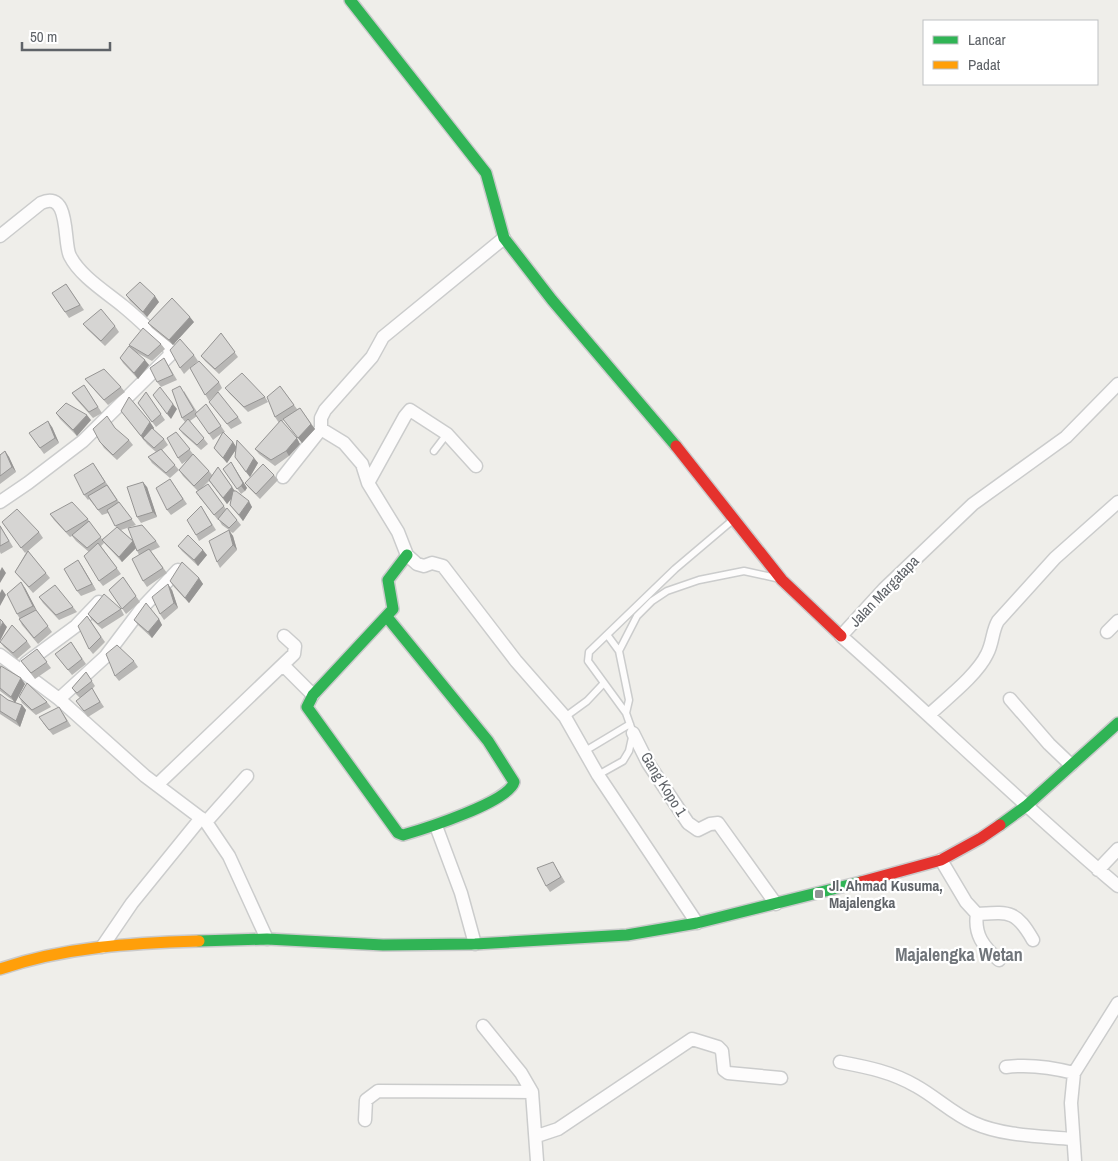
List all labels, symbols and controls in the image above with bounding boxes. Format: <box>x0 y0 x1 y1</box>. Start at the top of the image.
scale bar <box>22 20 110 52</box>
legend <box>923 20 1098 85</box>
text: 50 m <box>30 26 57 47</box>
text: Lancar <box>968 29 1006 50</box>
text: Padat <box>968 54 1001 75</box>
street label: Jalan Margatapa <box>845 551 923 631</box>
street label: Gang Kopo 1 <box>636 748 692 820</box>
place label: Jl. Ahmad Kusuma, Majalengka <box>829 875 943 913</box>
marker: Jl. Ahmad Kusuma, Majalengka <box>813 888 825 900</box>
district label: Majalengka Wetan <box>895 942 1023 967</box>

